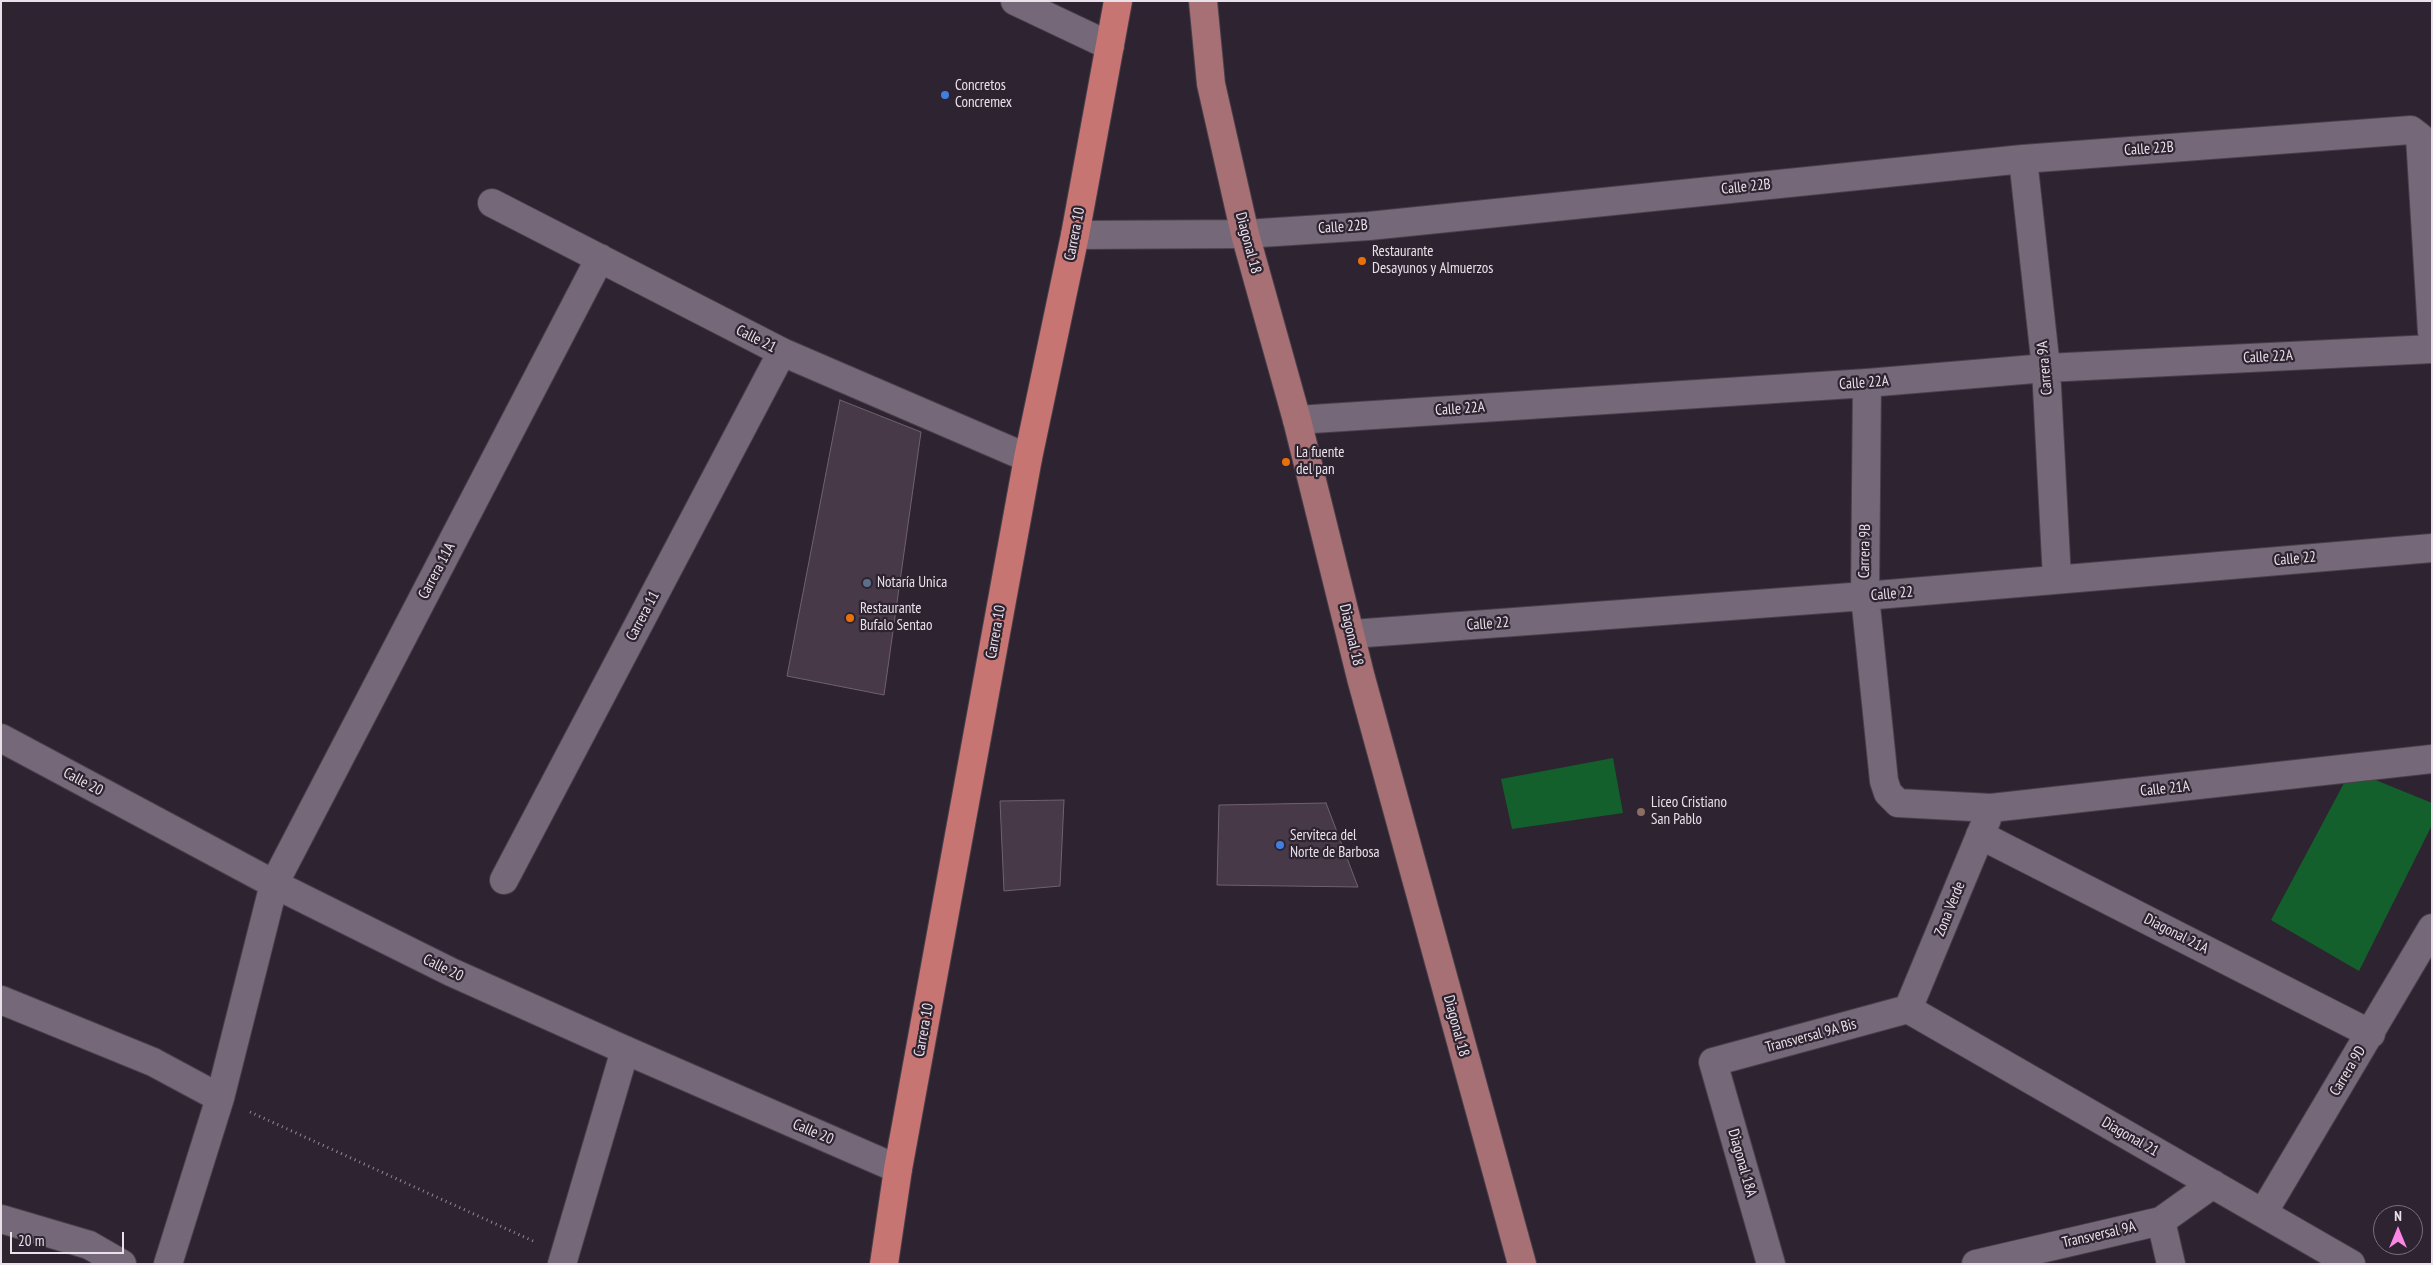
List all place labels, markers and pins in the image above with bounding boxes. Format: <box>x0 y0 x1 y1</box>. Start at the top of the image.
place label: Concretos Concremex <box>955 77 1012 112</box>
marker: Concretos Concremex <box>939 89 951 101</box>
place label: Restaurante Desayunos y Almuerzos <box>1372 243 1493 278</box>
marker: Restaurante Desayunos y Almuerzos <box>1356 255 1368 267</box>
place label: La fuente del pan <box>1296 444 1345 479</box>
marker: La fuente del pan <box>1280 456 1292 468</box>
place label: Notaría Unica <box>877 574 947 592</box>
marker: Notaría Unica <box>861 577 873 589</box>
place label: Restaurante Bufalo Sentao <box>860 600 932 635</box>
marker: Restaurante Bufalo Sentao <box>844 612 856 624</box>
place label: Liceo Cristiano San Pablo <box>1651 794 1727 829</box>
marker: Liceo Cristiano San Pablo <box>1635 806 1647 818</box>
place label: Serviteca del Norte de Barbosa <box>1290 827 1380 862</box>
marker: Serviteca del Norte de Barbosa <box>1274 839 1286 851</box>

